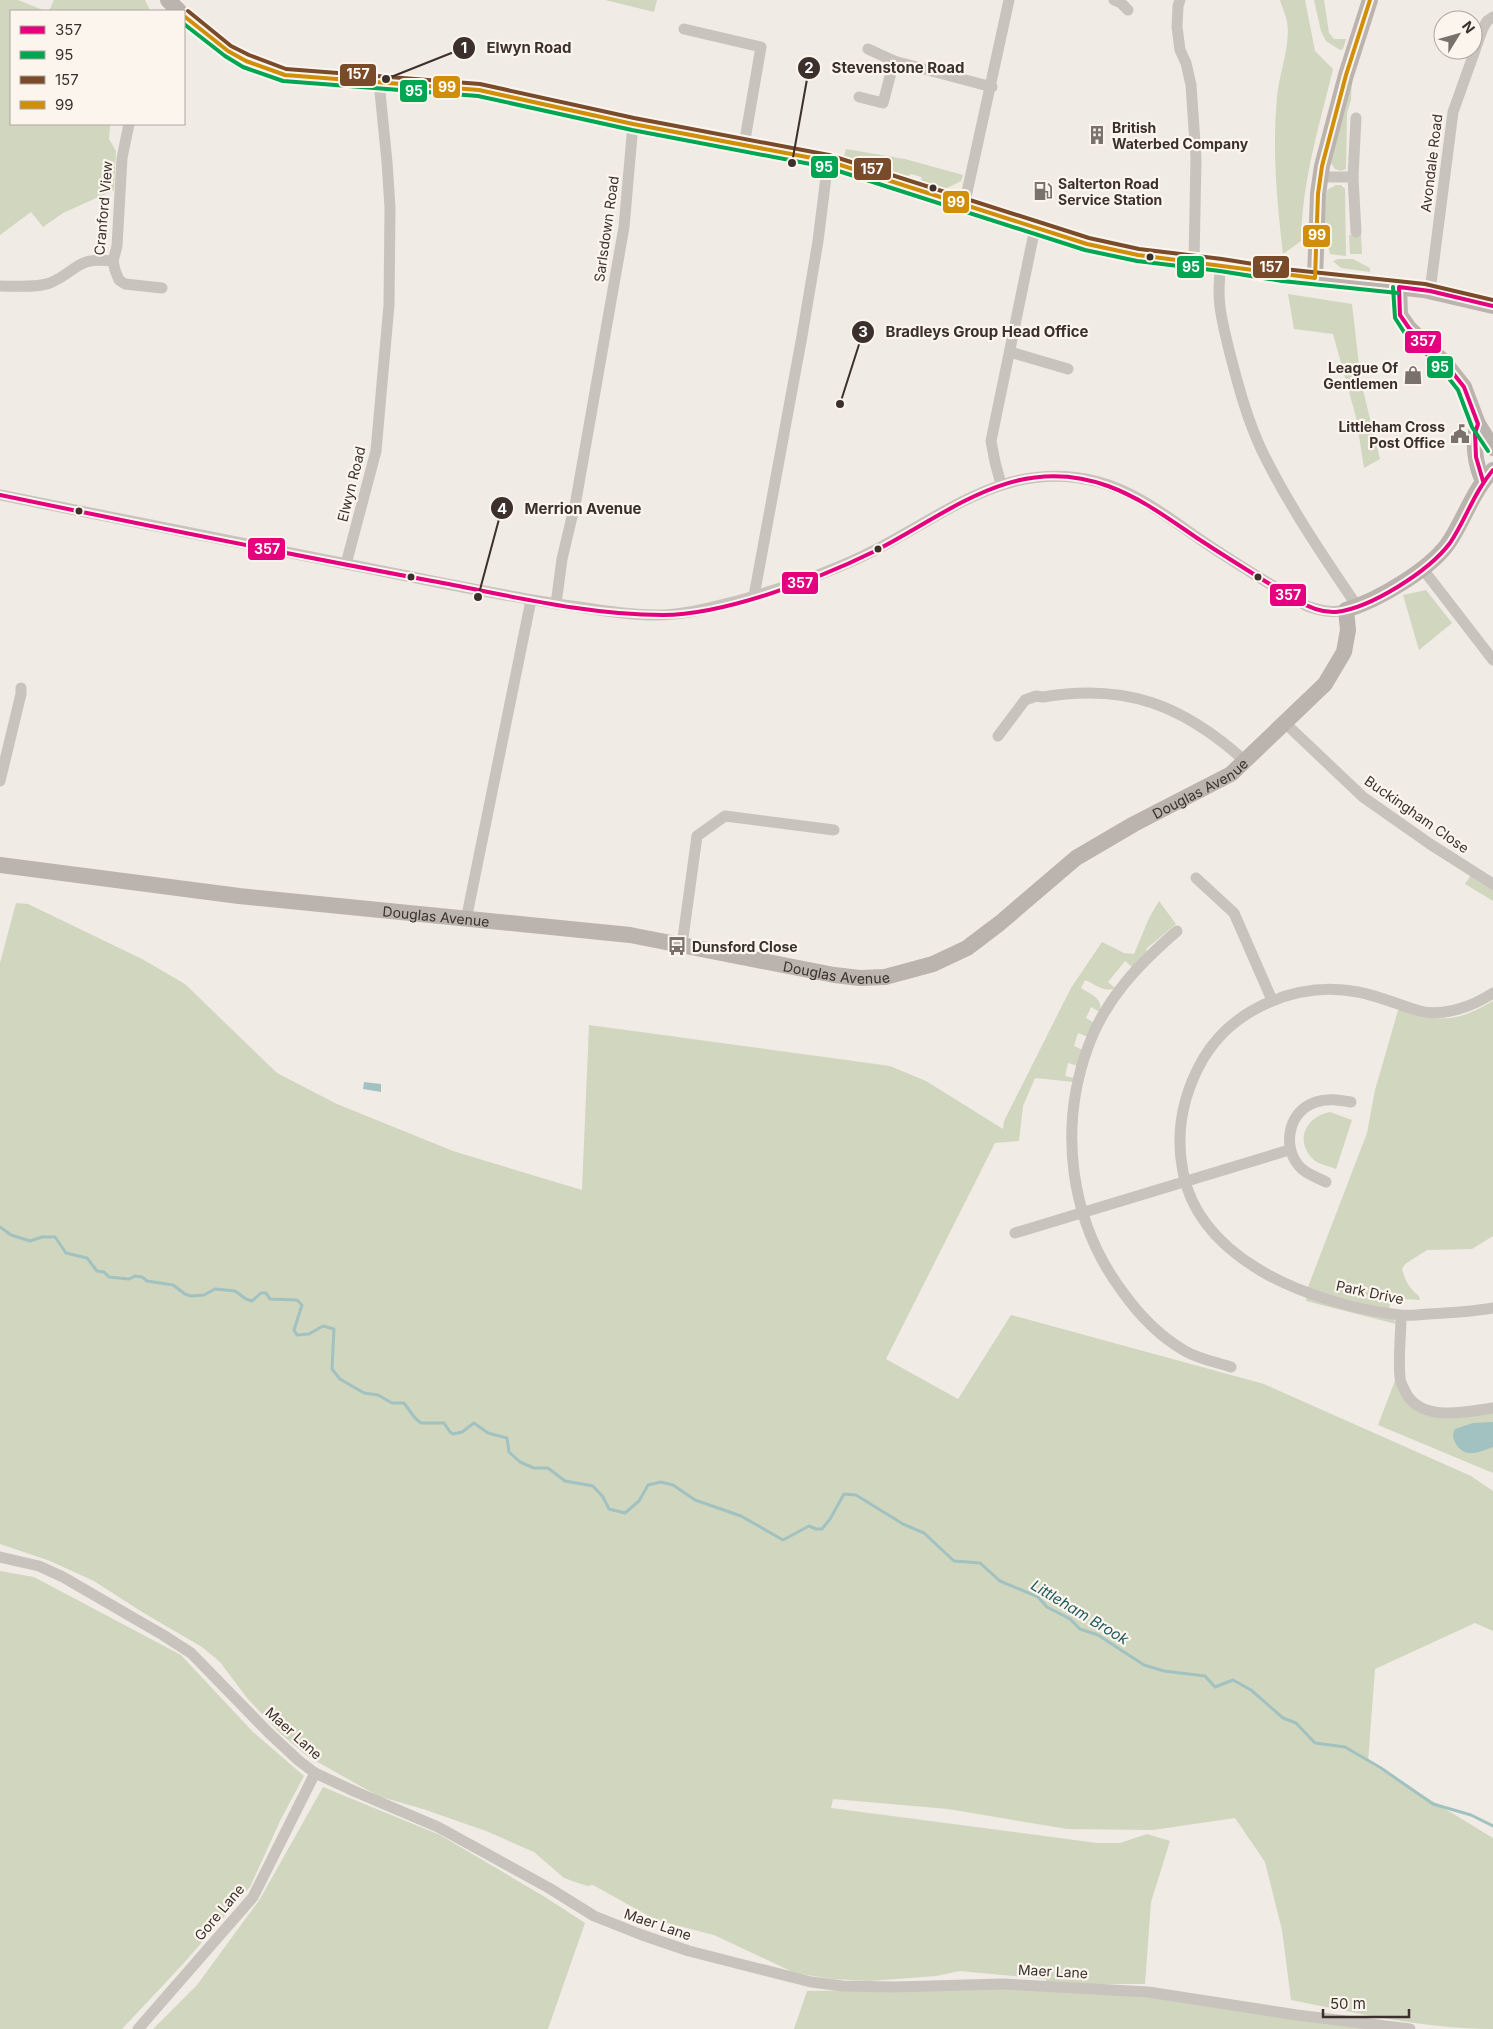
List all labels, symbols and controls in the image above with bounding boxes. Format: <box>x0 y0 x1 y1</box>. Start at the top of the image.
legend <box>10 10 185 125</box>
north arrow <box>1433 10 1483 60</box>
text: N <box>1459 17 1479 36</box>
text: 357 <box>55 20 82 39</box>
callout: Elwyn Road <box>452 33 582 63</box>
text: 1 <box>461 38 467 57</box>
text: Elwyn Road <box>486 38 572 57</box>
text: 95 <box>55 45 73 64</box>
callout: Stevenstone Road <box>797 53 974 83</box>
text: 2 <box>804 58 814 77</box>
text: Stevenstone Road <box>832 58 964 77</box>
line badge: 157 <box>339 63 377 87</box>
text: 157 <box>346 65 370 82</box>
text: 157 <box>55 70 79 89</box>
line badge: 99 <box>432 75 461 99</box>
text: 99 <box>438 78 456 95</box>
line badge: 95 <box>399 79 428 103</box>
text: 95 <box>405 82 423 99</box>
text: 99 <box>55 95 74 114</box>
street label: Avondale Road <box>1417 113 1445 213</box>
place label: British Waterbed Company <box>1112 119 1249 152</box>
building icon: British Waterbed Company <box>1086 124 1108 146</box>
line badge: 95 <box>810 155 839 179</box>
line badge: 157 <box>853 157 892 181</box>
text: 95 <box>815 158 833 175</box>
street label: Cranford View <box>90 160 116 256</box>
text: 157 <box>860 160 884 177</box>
street label: Sarlsdown Road <box>590 175 622 283</box>
place label: Salterton Road Service Station <box>1058 175 1162 208</box>
fuel station icon: Salterton Road Service Station <box>1032 180 1054 202</box>
unlabelled marker <box>928 183 938 193</box>
line badge: 99 <box>942 190 970 214</box>
text: 99 <box>947 193 965 210</box>
line badge: 99 <box>1302 224 1331 248</box>
text: 99 <box>1308 226 1326 243</box>
unlabelled marker <box>1145 252 1155 262</box>
line badge: 95 <box>1176 255 1205 279</box>
line badge: 157 <box>1252 255 1290 279</box>
text: 95 <box>1182 258 1200 275</box>
text: 157 <box>1259 258 1283 275</box>
callout: Bradleys Group Head Office <box>851 317 1099 347</box>
text: 3 <box>858 322 868 341</box>
text: Bradleys Group Head Office <box>885 322 1089 341</box>
line badge: 357 <box>1404 330 1442 354</box>
text: 357 <box>1410 332 1436 349</box>
line badge: 95 <box>1426 355 1454 379</box>
text: 95 <box>1431 358 1449 375</box>
place label: League Of Gentlemen <box>1323 359 1398 392</box>
shop icon: League Of Gentlemen <box>1402 364 1424 386</box>
place label: Littleham Cross Post Office <box>1338 418 1445 451</box>
public building icon: Littleham Cross Post Office <box>1449 423 1471 445</box>
street label: Elwyn Road <box>333 445 369 523</box>
callout: Merrion Avenue <box>489 493 651 523</box>
text: 4 <box>497 499 507 518</box>
text: Merrion Avenue <box>525 499 642 518</box>
unlabelled marker <box>74 506 84 516</box>
line badge: 357 <box>247 537 286 561</box>
text: 357 <box>254 540 280 557</box>
unlabelled marker <box>873 544 883 554</box>
line badge: 357 <box>781 571 819 595</box>
unlabelled marker <box>406 572 416 582</box>
unlabelled marker <box>1253 572 1263 582</box>
text: 357 <box>787 574 813 591</box>
line badge: 357 <box>1269 583 1307 607</box>
text: 357 <box>1275 586 1301 603</box>
street label: Douglas Avenue <box>1149 754 1251 822</box>
street label: Buckingham Close <box>1362 772 1472 856</box>
street label: Douglas Avenue <box>382 902 490 929</box>
bus stop icon: Dunsford Close <box>666 935 688 957</box>
place label: Dunsford Close <box>692 938 798 955</box>
street label: Douglas Avenue <box>782 957 892 987</box>
street label: Park Drive <box>1335 1277 1405 1307</box>
water label: Littleham Brook <box>1028 1575 1133 1649</box>
street label: Maer Lane <box>262 1703 326 1763</box>
street label: Gore Lane <box>191 1880 247 1944</box>
street label: Maer Lane <box>622 1905 694 1943</box>
street label: Maer Lane <box>1018 1961 1088 1981</box>
scale bar <box>1323 1986 1409 2018</box>
text: 50 m <box>1330 1994 1366 2013</box>

